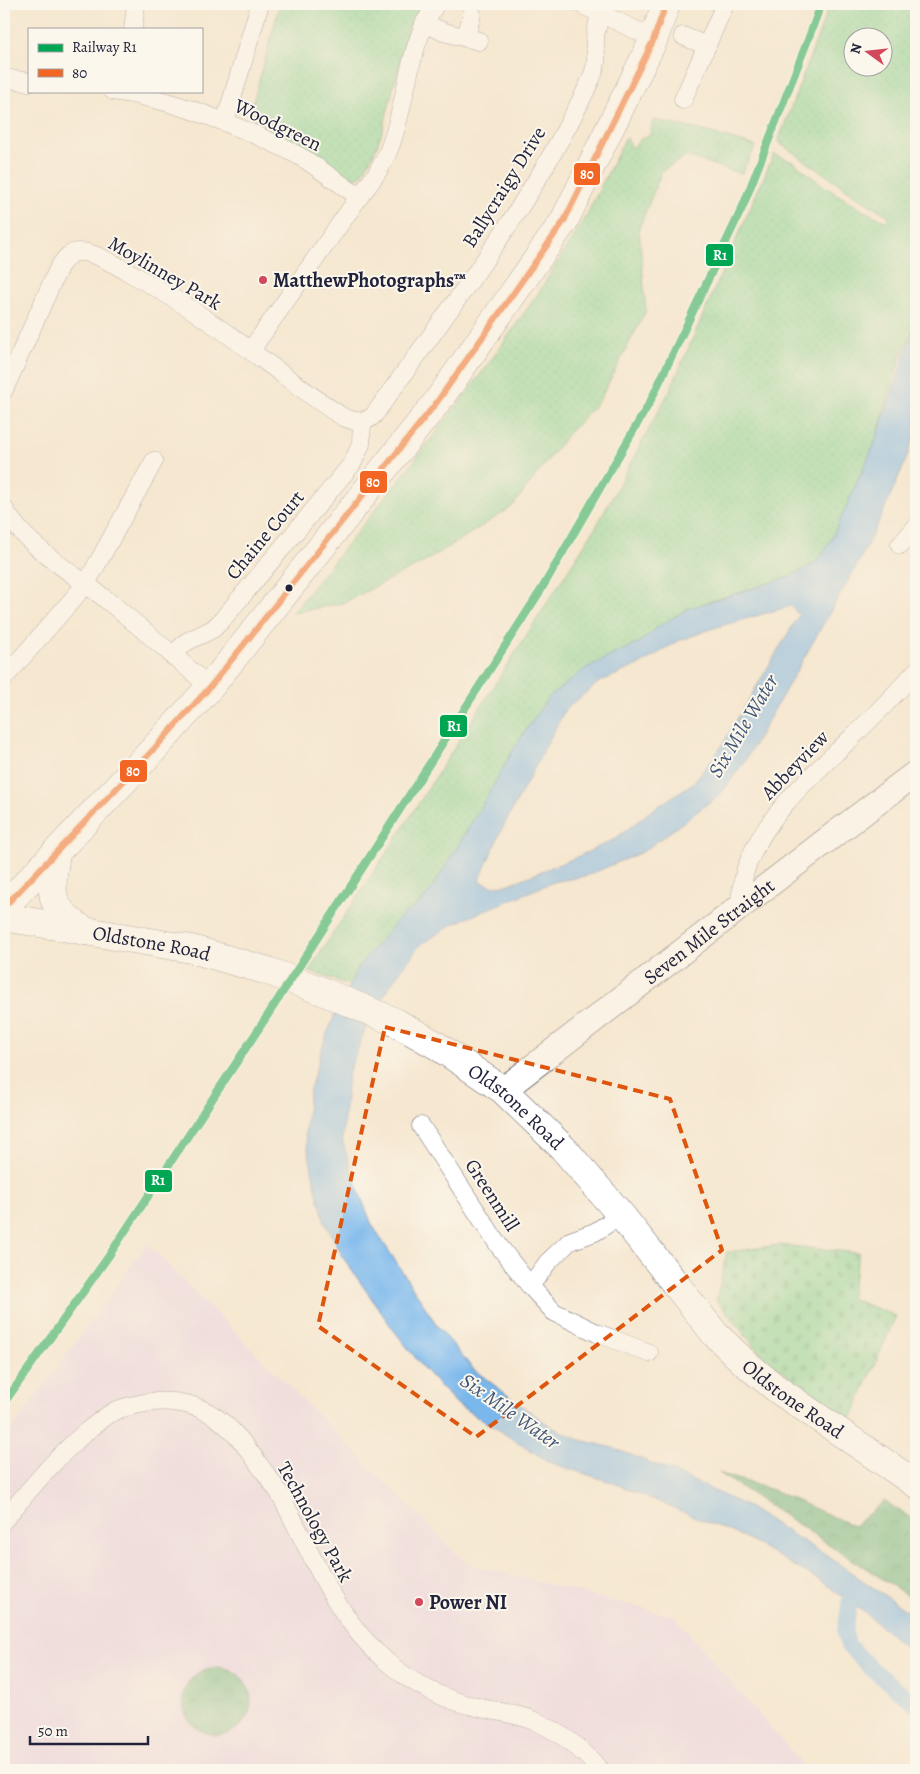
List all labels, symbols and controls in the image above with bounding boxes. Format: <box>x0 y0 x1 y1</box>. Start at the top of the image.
legend <box>28 28 202 92</box>
north arrow <box>842 28 892 78</box>
text: Railway R1 <box>72 37 137 57</box>
text: N <box>845 41 866 56</box>
text: 80 <box>72 63 87 83</box>
street label: Woodgreen <box>229 92 326 158</box>
street label: Ballycraigy Drive <box>456 121 552 253</box>
line badge: 80 <box>573 162 601 186</box>
text: 80 <box>580 165 594 184</box>
street label: Moylinney Park <box>103 230 227 316</box>
line badge: R1 <box>705 243 734 267</box>
text: R1 <box>713 246 727 265</box>
place label: MatthewPhotographs™ <box>273 267 466 294</box>
marker: MatthewPhotographs™ <box>257 274 269 286</box>
line badge: 80 <box>359 470 388 494</box>
text: 80 <box>366 473 380 492</box>
street label: Chaine Court <box>220 484 311 586</box>
unlabelled marker <box>284 583 294 593</box>
water label: Six Mile Water <box>701 669 785 783</box>
line badge: R1 <box>439 714 468 738</box>
text: R1 <box>447 717 461 736</box>
street label: Abbeyview <box>754 724 836 806</box>
line badge: 80 <box>119 759 148 783</box>
text: 80 <box>126 762 140 781</box>
street label: Seven Mile Straight <box>638 872 780 990</box>
street label: Oldstone Road <box>91 919 214 968</box>
street label: Oldstone Road <box>463 1057 570 1156</box>
street label: Greenmill <box>459 1154 526 1237</box>
line badge: R1 <box>144 1169 173 1193</box>
text: R1 <box>151 1171 165 1190</box>
street label: Oldstone Road <box>737 1353 850 1445</box>
water label: Six Mile Water <box>455 1366 566 1456</box>
street label: Technology Park <box>271 1457 359 1587</box>
place label: Power NI <box>429 1589 507 1616</box>
marker: Power NI <box>413 1596 425 1608</box>
scale bar <box>30 1714 148 1746</box>
text: 50 m <box>38 1721 68 1741</box>

